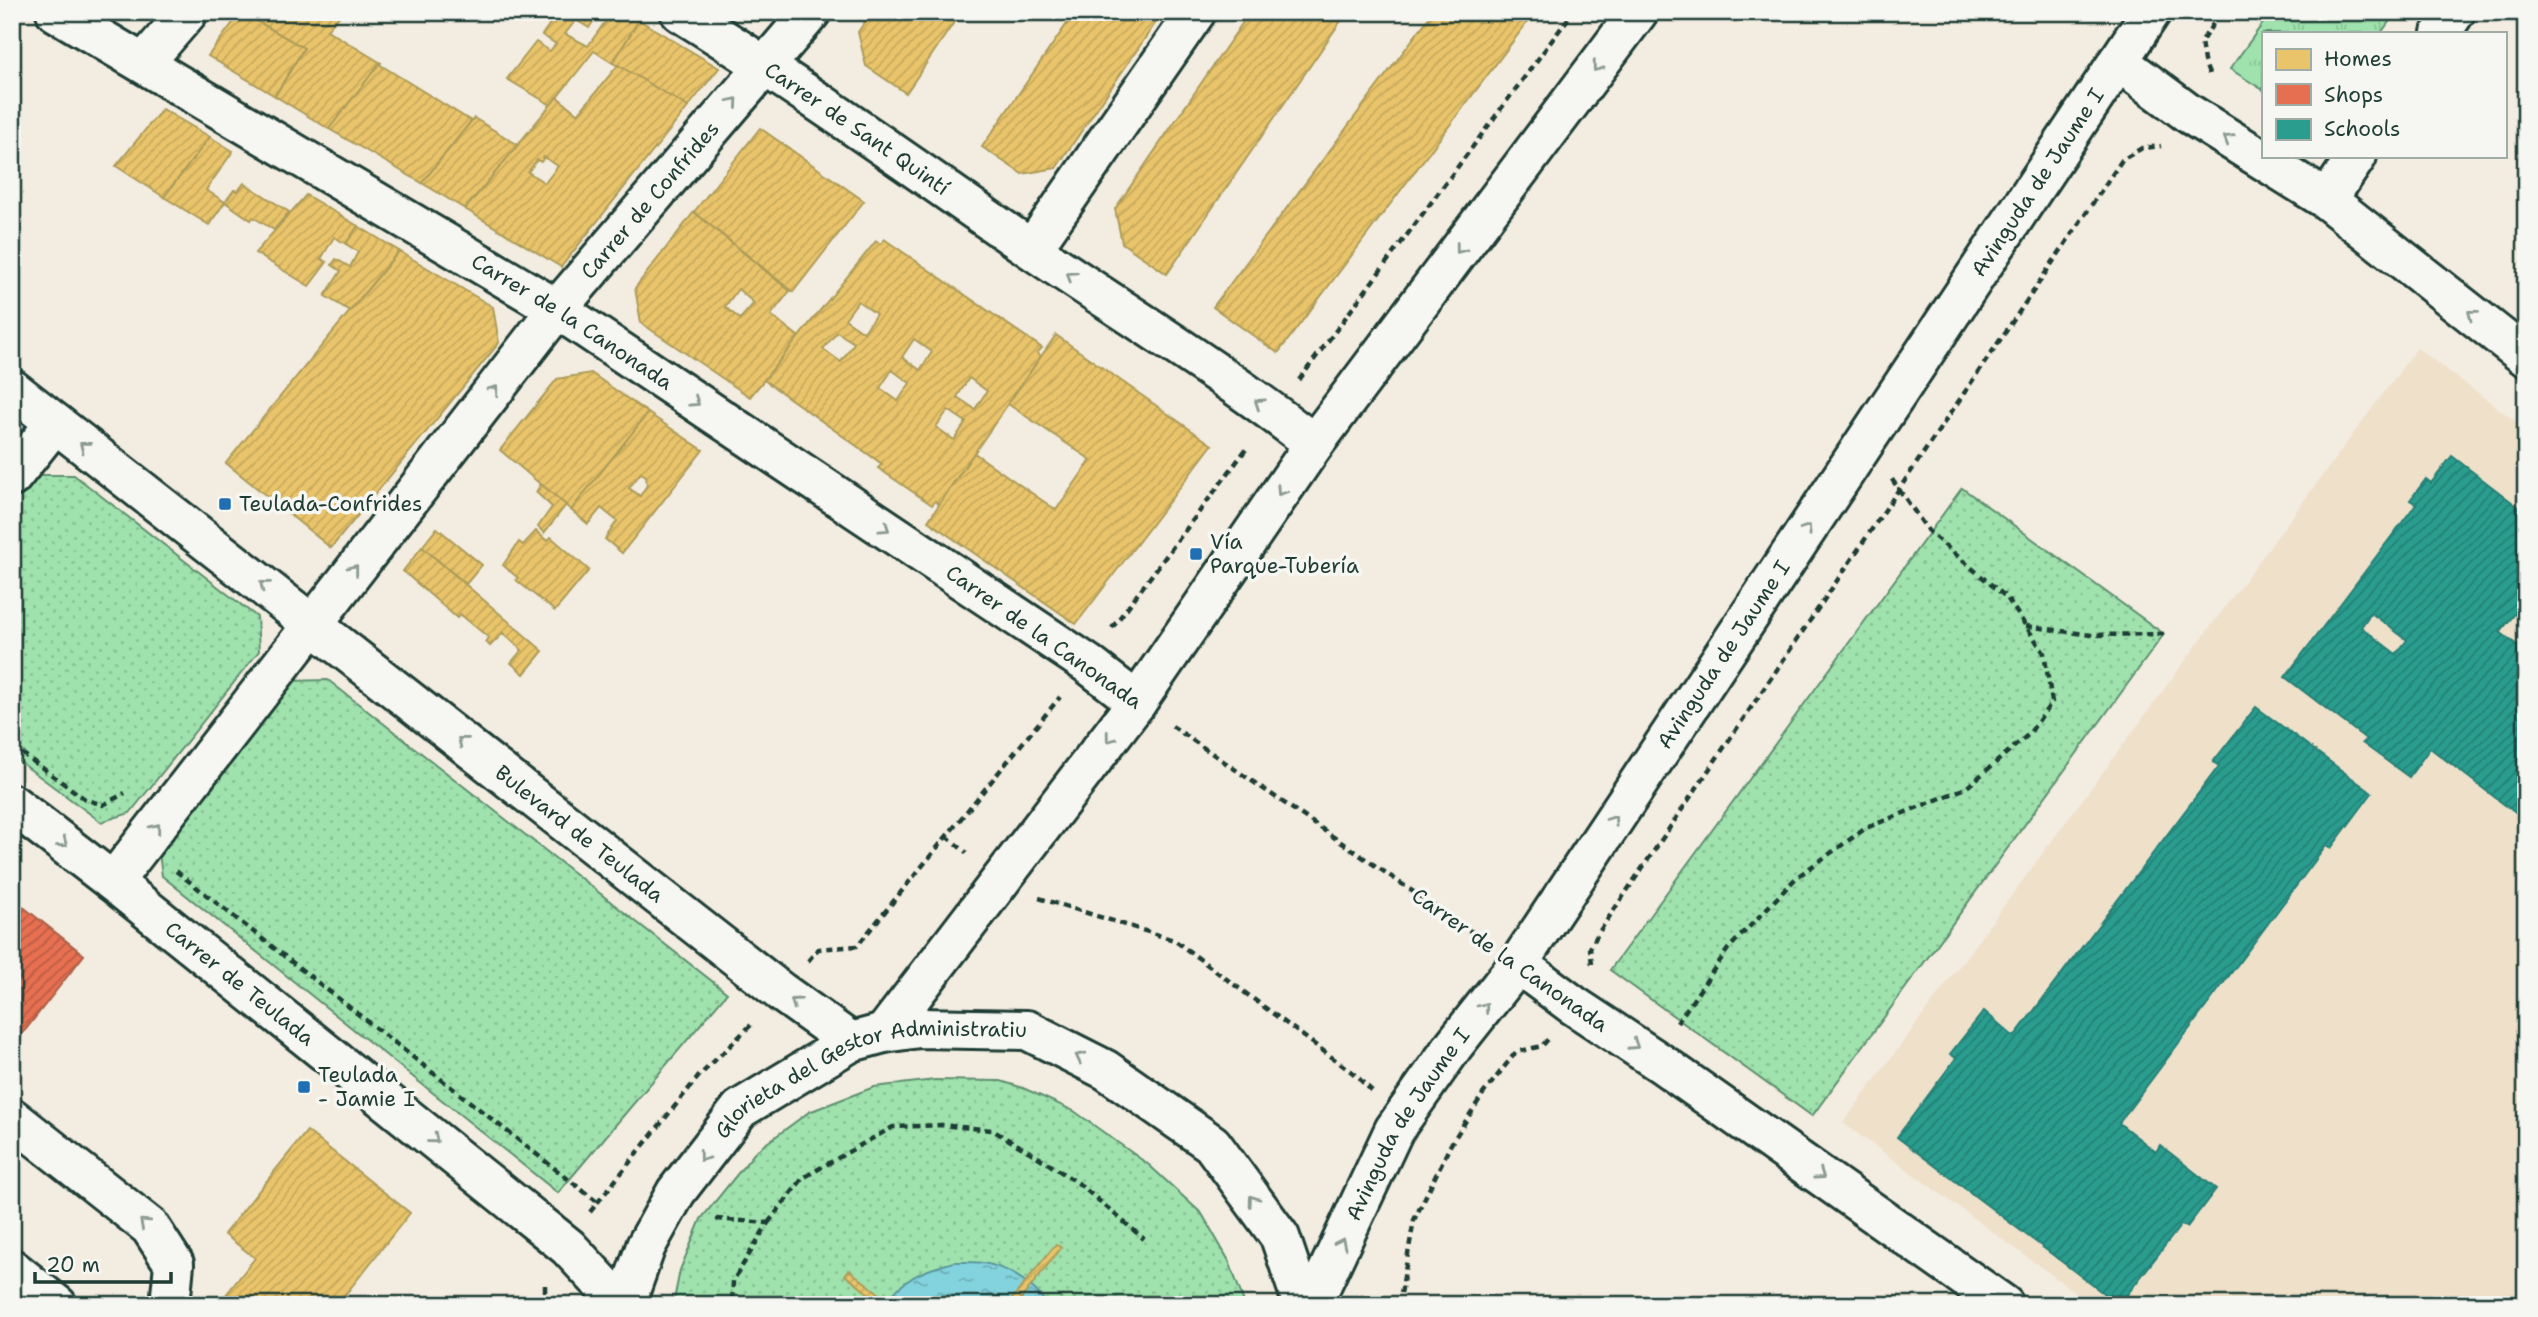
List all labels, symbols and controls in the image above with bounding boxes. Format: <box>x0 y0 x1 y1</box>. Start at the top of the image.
legend <box>2262 32 2506 158</box>
text: Homes <box>2324 45 2392 73</box>
street label: Carrer de Sant Quintí <box>759 56 955 202</box>
one-way arrow <box>1592 59 1605 72</box>
text: Shops <box>2324 81 2383 109</box>
street label: Avinguda de Jaume I <box>1965 83 2110 282</box>
one-way arrow <box>726 97 738 110</box>
street label: Carrer de Confrides <box>575 115 725 285</box>
text: Schools <box>2324 115 2400 143</box>
one-way arrow <box>2223 134 2236 147</box>
one-way arrow <box>1456 241 1469 254</box>
street label: Carrer de la Canonada <box>466 247 678 397</box>
one-way arrow <box>1065 271 1078 284</box>
one-way arrow <box>2468 310 2480 323</box>
one-way arrow <box>486 385 499 398</box>
one-way arrow <box>688 394 701 407</box>
one-way arrow <box>1254 399 1267 411</box>
one-way arrow <box>80 441 92 454</box>
one-way arrow <box>1277 483 1290 496</box>
place label: Teulada-Confrides <box>239 490 422 518</box>
marker: Teulada-Confrides <box>217 496 233 512</box>
one-way arrow <box>877 520 890 533</box>
one-way arrow <box>1799 524 1811 537</box>
place label: Vía Parque-Tubería <box>1210 528 1359 580</box>
marker: Vía Parque-Tubería <box>1188 546 1204 562</box>
street label: Avinguda de Jaume I <box>1651 555 1796 754</box>
street label: Carrer de la Canonada <box>940 558 1148 716</box>
one-way arrow <box>346 564 359 577</box>
one-way arrow <box>259 581 272 594</box>
one-way arrow <box>1105 730 1118 743</box>
one-way arrow <box>458 737 471 749</box>
street label: Bulevard de Teulada <box>489 759 670 909</box>
one-way arrow <box>1605 815 1618 828</box>
one-way arrow <box>147 823 160 836</box>
one-way arrow <box>55 835 68 847</box>
street label: Carrer de la Canonada <box>1406 881 1614 1039</box>
street label: Carrer de Teulada <box>159 915 320 1052</box>
one-way arrow <box>790 998 803 1010</box>
one-way arrow <box>1475 1003 1488 1015</box>
street label: Glorieta del Gestor Administratiu <box>708 1014 1027 1144</box>
street label: Avinguda de Jaume I <box>1339 1022 1476 1225</box>
one-way arrow <box>1626 1037 1639 1050</box>
one-way arrow <box>1075 1052 1087 1065</box>
place label: Teulada - Jamie I <box>318 1061 415 1113</box>
marker: Teulada - Jamie I <box>296 1079 312 1095</box>
one-way arrow <box>427 1131 439 1144</box>
one-way arrow <box>698 1149 711 1162</box>
one-way arrow <box>1812 1167 1825 1179</box>
one-way arrow <box>1249 1195 1261 1208</box>
one-way arrow <box>139 1219 152 1231</box>
one-way arrow <box>1333 1238 1347 1250</box>
scale bar <box>35 1240 172 1284</box>
text: 20 m <box>46 1251 100 1279</box>

